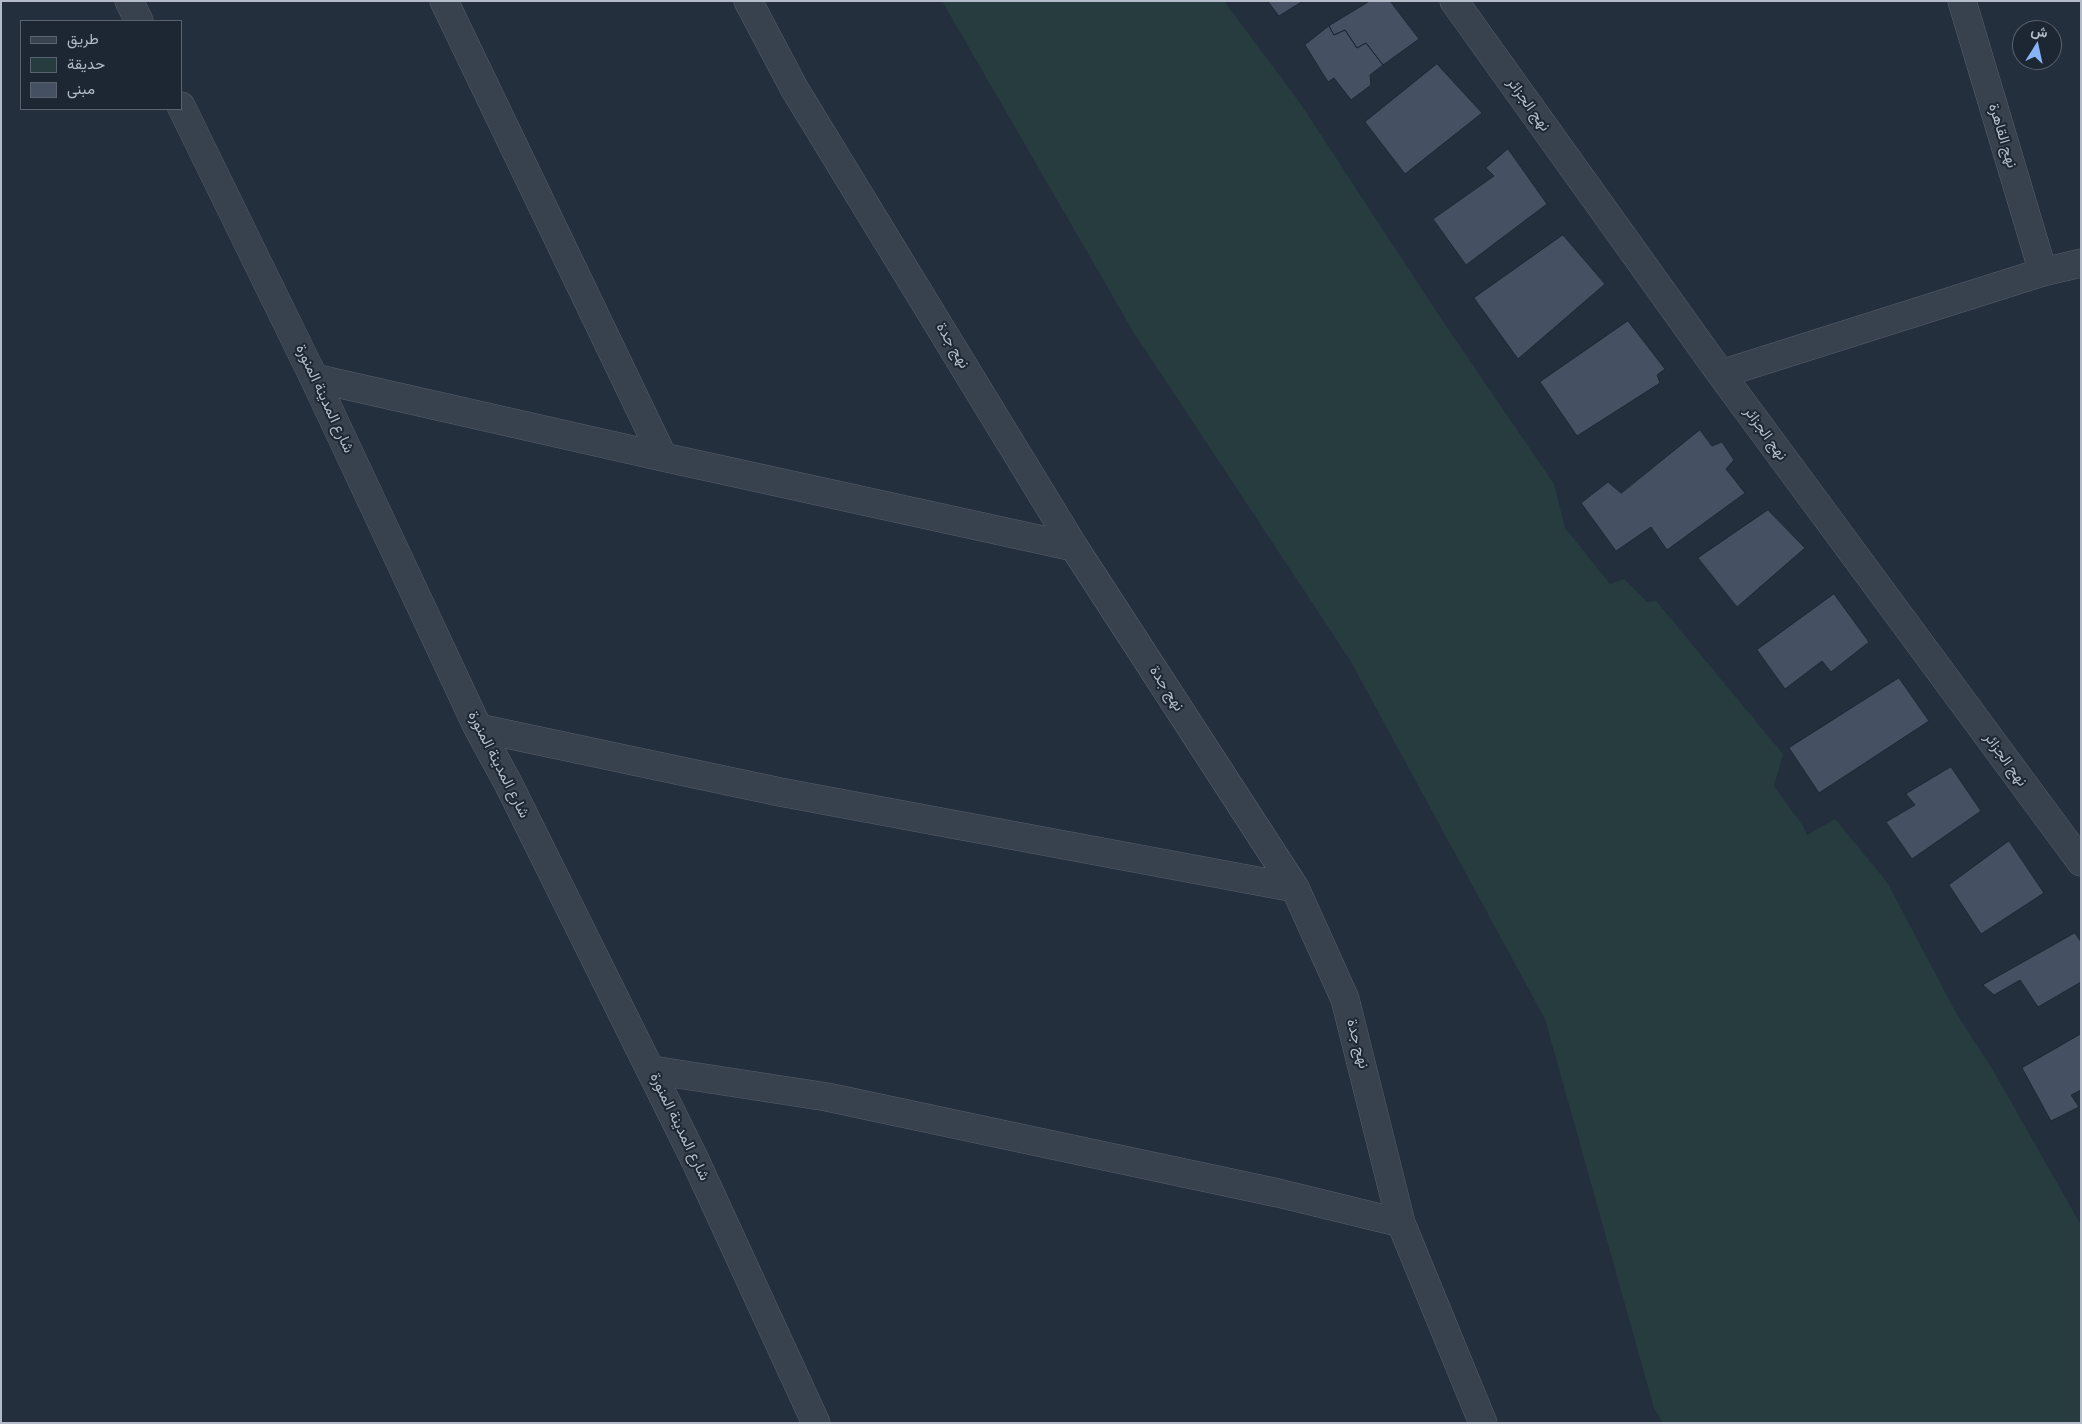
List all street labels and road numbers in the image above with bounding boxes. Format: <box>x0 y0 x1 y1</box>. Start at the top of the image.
street label: نهج الجزائر <box>1502 75 1554 135</box>
street label: نهج القاهرة <box>1984 102 2020 170</box>
street label: نهج جدة <box>931 320 973 372</box>
street label: شارع المدينة المنورة <box>291 342 357 456</box>
street label: نهج الجزائر <box>1739 404 1791 464</box>
street label: نهج جدة <box>1145 663 1187 715</box>
street label: شارع المدينة المنورة <box>463 708 533 822</box>
street label: نهج الجزائر <box>1979 730 2031 790</box>
street label: نهج جدة <box>1342 1017 1372 1071</box>
street label: شارع المدينة المنورة <box>645 1070 713 1184</box>

